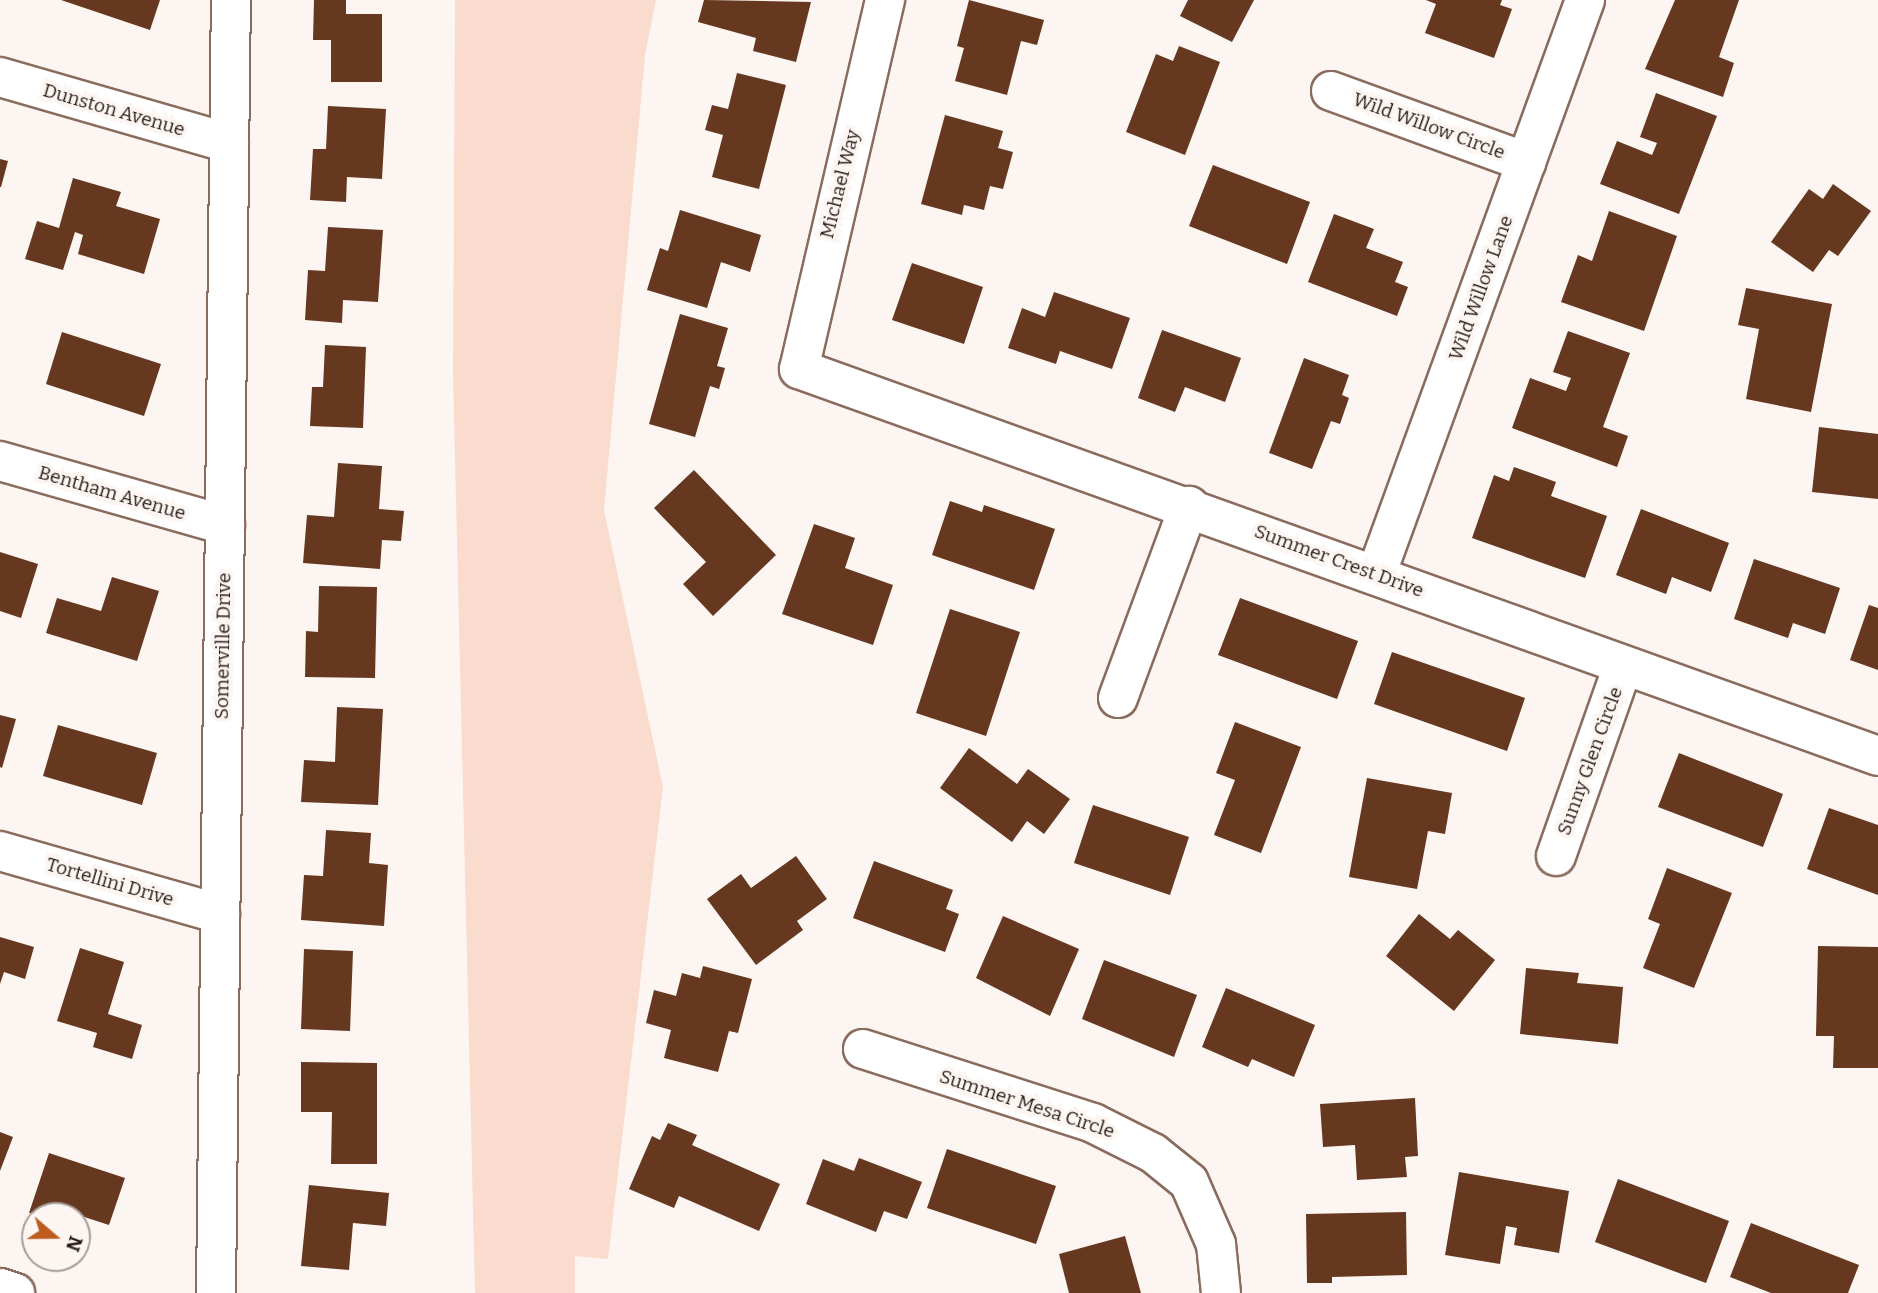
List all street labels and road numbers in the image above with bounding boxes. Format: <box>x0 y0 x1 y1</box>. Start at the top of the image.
street label: Dunston Avenue <box>40 79 188 141</box>
street label: Wild Willow Circle <box>1350 88 1508 164</box>
street label: Michael Way <box>815 127 865 241</box>
street label: Wild Willow Lane <box>1444 212 1518 364</box>
street label: Bentham Avenue <box>36 461 188 525</box>
street label: Summer Crest Drive <box>1251 520 1427 602</box>
street label: Somerville Drive <box>210 572 236 720</box>
street label: Sunny Glen Circle <box>1553 684 1627 838</box>
street label: Tortellini Drive <box>44 853 176 911</box>
street label: Summer Mesa Circle <box>937 1065 1117 1143</box>

